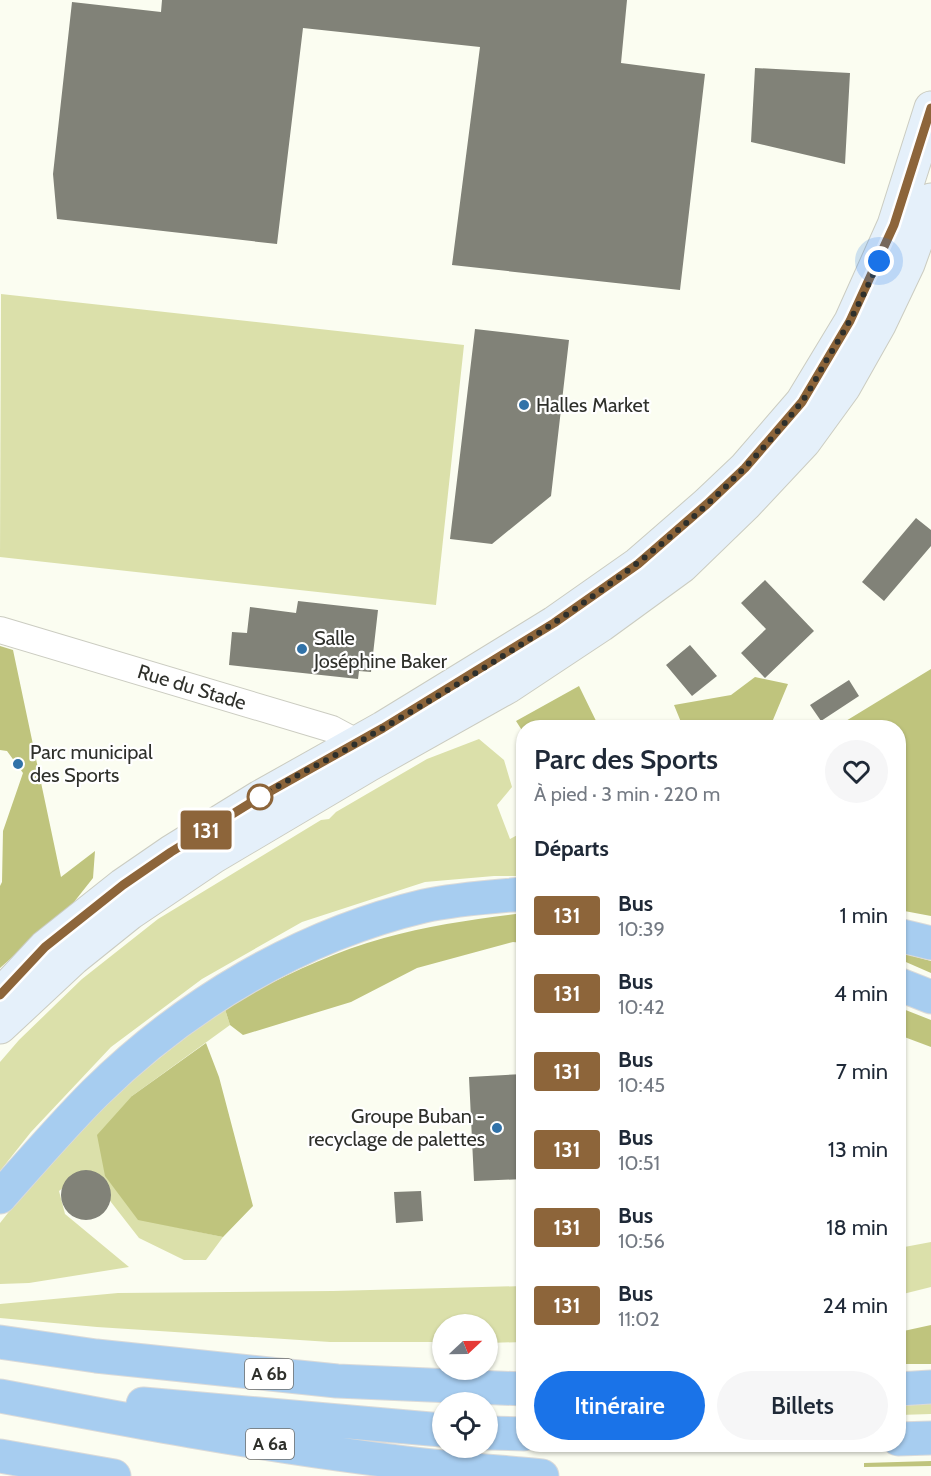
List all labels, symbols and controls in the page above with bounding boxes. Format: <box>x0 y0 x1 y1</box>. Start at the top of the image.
your location <box>864 246 894 276</box>
place label: Halles Market <box>536 393 650 417</box>
marker: Halles Market <box>517 398 531 412</box>
place label: Salle Joséphine Baker <box>313 626 448 673</box>
marker: Salle Joséphine Baker <box>295 642 309 656</box>
street label: Rue du Stade <box>135 659 249 715</box>
place label: Parc municipal des Sports <box>30 740 153 787</box>
button: heart <box>825 740 888 803</box>
text: Parc des Sports <box>534 742 718 776</box>
marker: Parc municipal des Sports <box>11 757 25 771</box>
text: À pied · 3 min · 220 m <box>534 782 720 806</box>
unlabelled marker <box>247 784 273 810</box>
line badge: 131 <box>172 810 240 850</box>
text: 131 <box>193 818 219 843</box>
text: Départs <box>534 835 609 862</box>
text: Bus <box>618 890 653 917</box>
text: 1 min <box>840 902 888 929</box>
text: 131 <box>554 903 580 928</box>
text: 10:39 <box>618 917 665 941</box>
text: Bus <box>618 968 653 995</box>
text: 4 min <box>834 980 888 1007</box>
text: 131 <box>554 981 580 1006</box>
text: 10:42 <box>618 995 665 1019</box>
text: Bus <box>618 1046 653 1073</box>
text: 7 min <box>836 1058 888 1085</box>
text: 131 <box>554 1059 580 1084</box>
text: 10:45 <box>618 1073 665 1097</box>
place label: Groupe Buban - recyclage de palettes <box>308 1104 485 1151</box>
marker: Groupe Buban - recyclage de palettes <box>490 1121 504 1135</box>
text: Bus <box>618 1124 653 1151</box>
text: 13 min <box>828 1136 888 1163</box>
text: 131 <box>554 1137 580 1162</box>
text: 10:51 <box>618 1151 660 1175</box>
text: Bus <box>618 1202 653 1229</box>
text: 18 min <box>826 1214 888 1241</box>
text: 131 <box>554 1215 580 1240</box>
text: 10:56 <box>618 1229 665 1253</box>
text: Bus <box>618 1280 653 1307</box>
text: 24 min <box>823 1292 888 1319</box>
text: 131 <box>554 1293 580 1318</box>
text: 11:02 <box>618 1307 660 1331</box>
north arrow <box>432 1314 498 1380</box>
map controls <box>432 1314 498 1458</box>
road number: A 6b <box>245 1359 293 1389</box>
button: Itinéraire <box>534 1371 705 1440</box>
button: Billets <box>717 1371 888 1440</box>
button: locate <box>432 1392 498 1458</box>
road number: A 6a <box>246 1429 294 1459</box>

